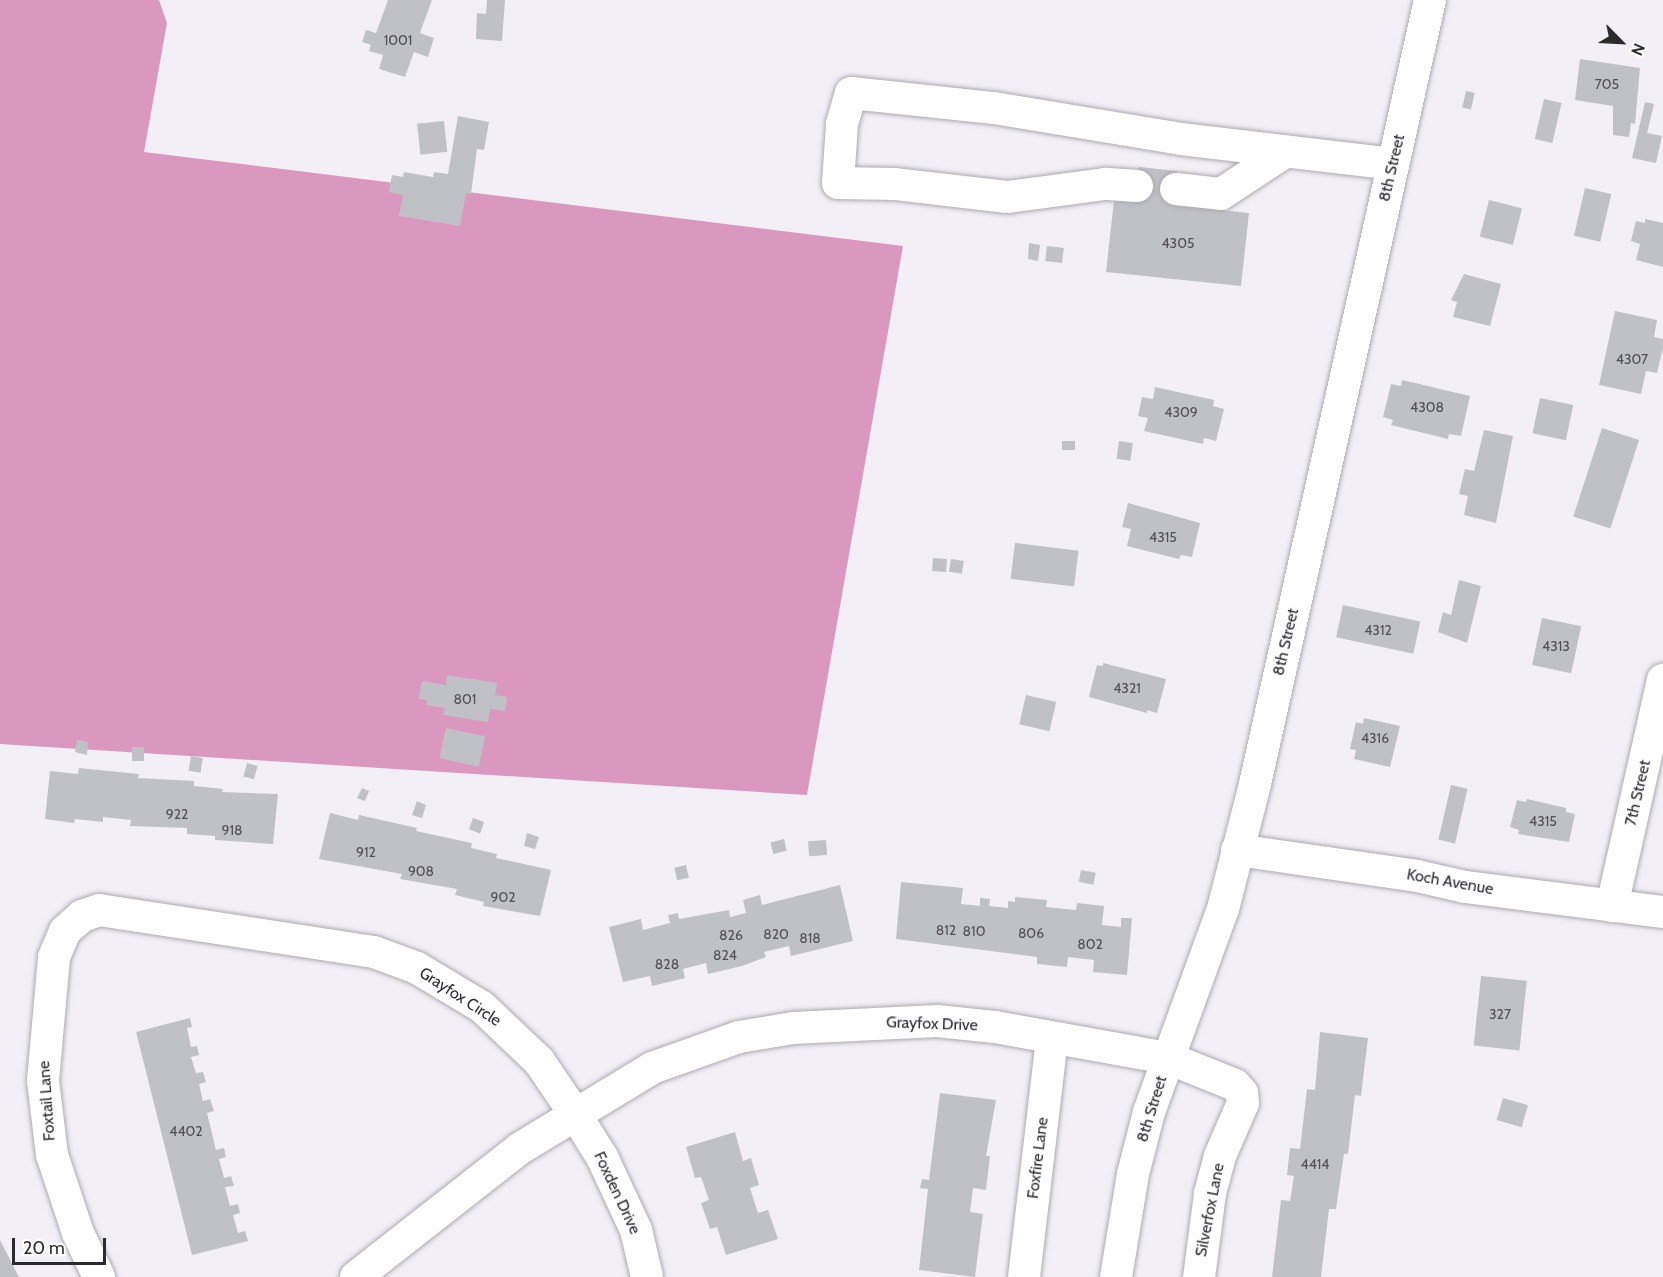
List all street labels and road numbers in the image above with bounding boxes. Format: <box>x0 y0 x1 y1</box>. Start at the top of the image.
street label: 8th Street <box>1375 132 1409 204</box>
street label: 8th Street <box>1269 606 1303 678</box>
street label: 7th Street <box>1621 758 1655 828</box>
street label: Koch Avenue <box>1405 865 1495 899</box>
street label: Grayfox Circle <box>416 963 504 1031</box>
street label: Grayfox Drive <box>886 1013 978 1035</box>
street label: Foxtail Lane <box>35 1060 59 1142</box>
street label: 8th Street <box>1133 1073 1171 1145</box>
street label: Foxfire Lane <box>1023 1116 1053 1200</box>
street label: Foxden Drive <box>590 1149 644 1237</box>
street label: Silverfox Lane <box>1192 1162 1228 1258</box>

